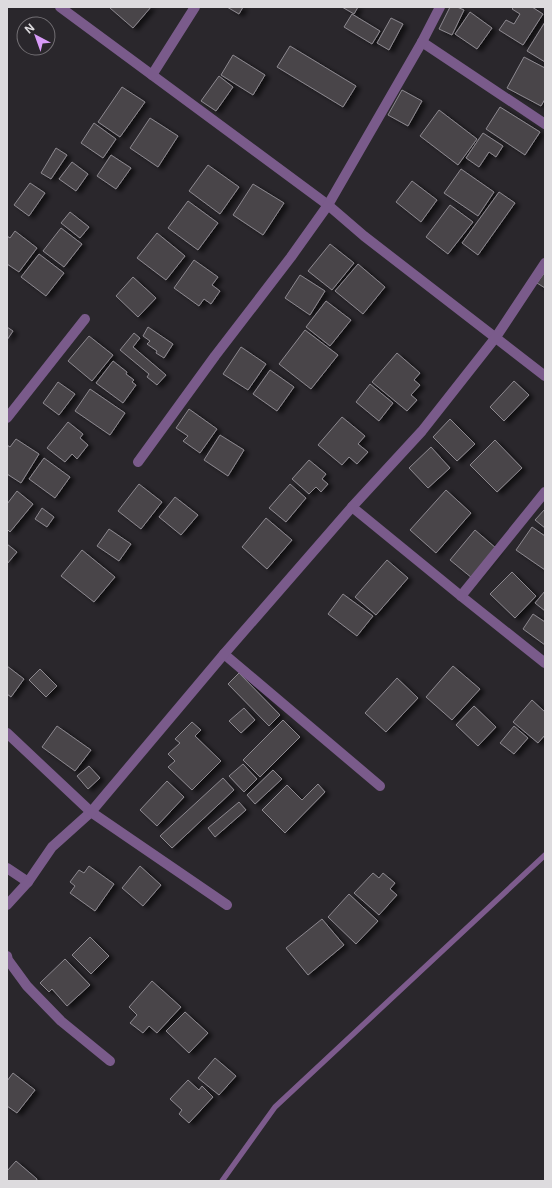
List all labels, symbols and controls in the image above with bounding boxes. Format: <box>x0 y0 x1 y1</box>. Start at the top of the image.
north arrow <box>16 16 56 56</box>
text: N <box>22 20 37 36</box>

